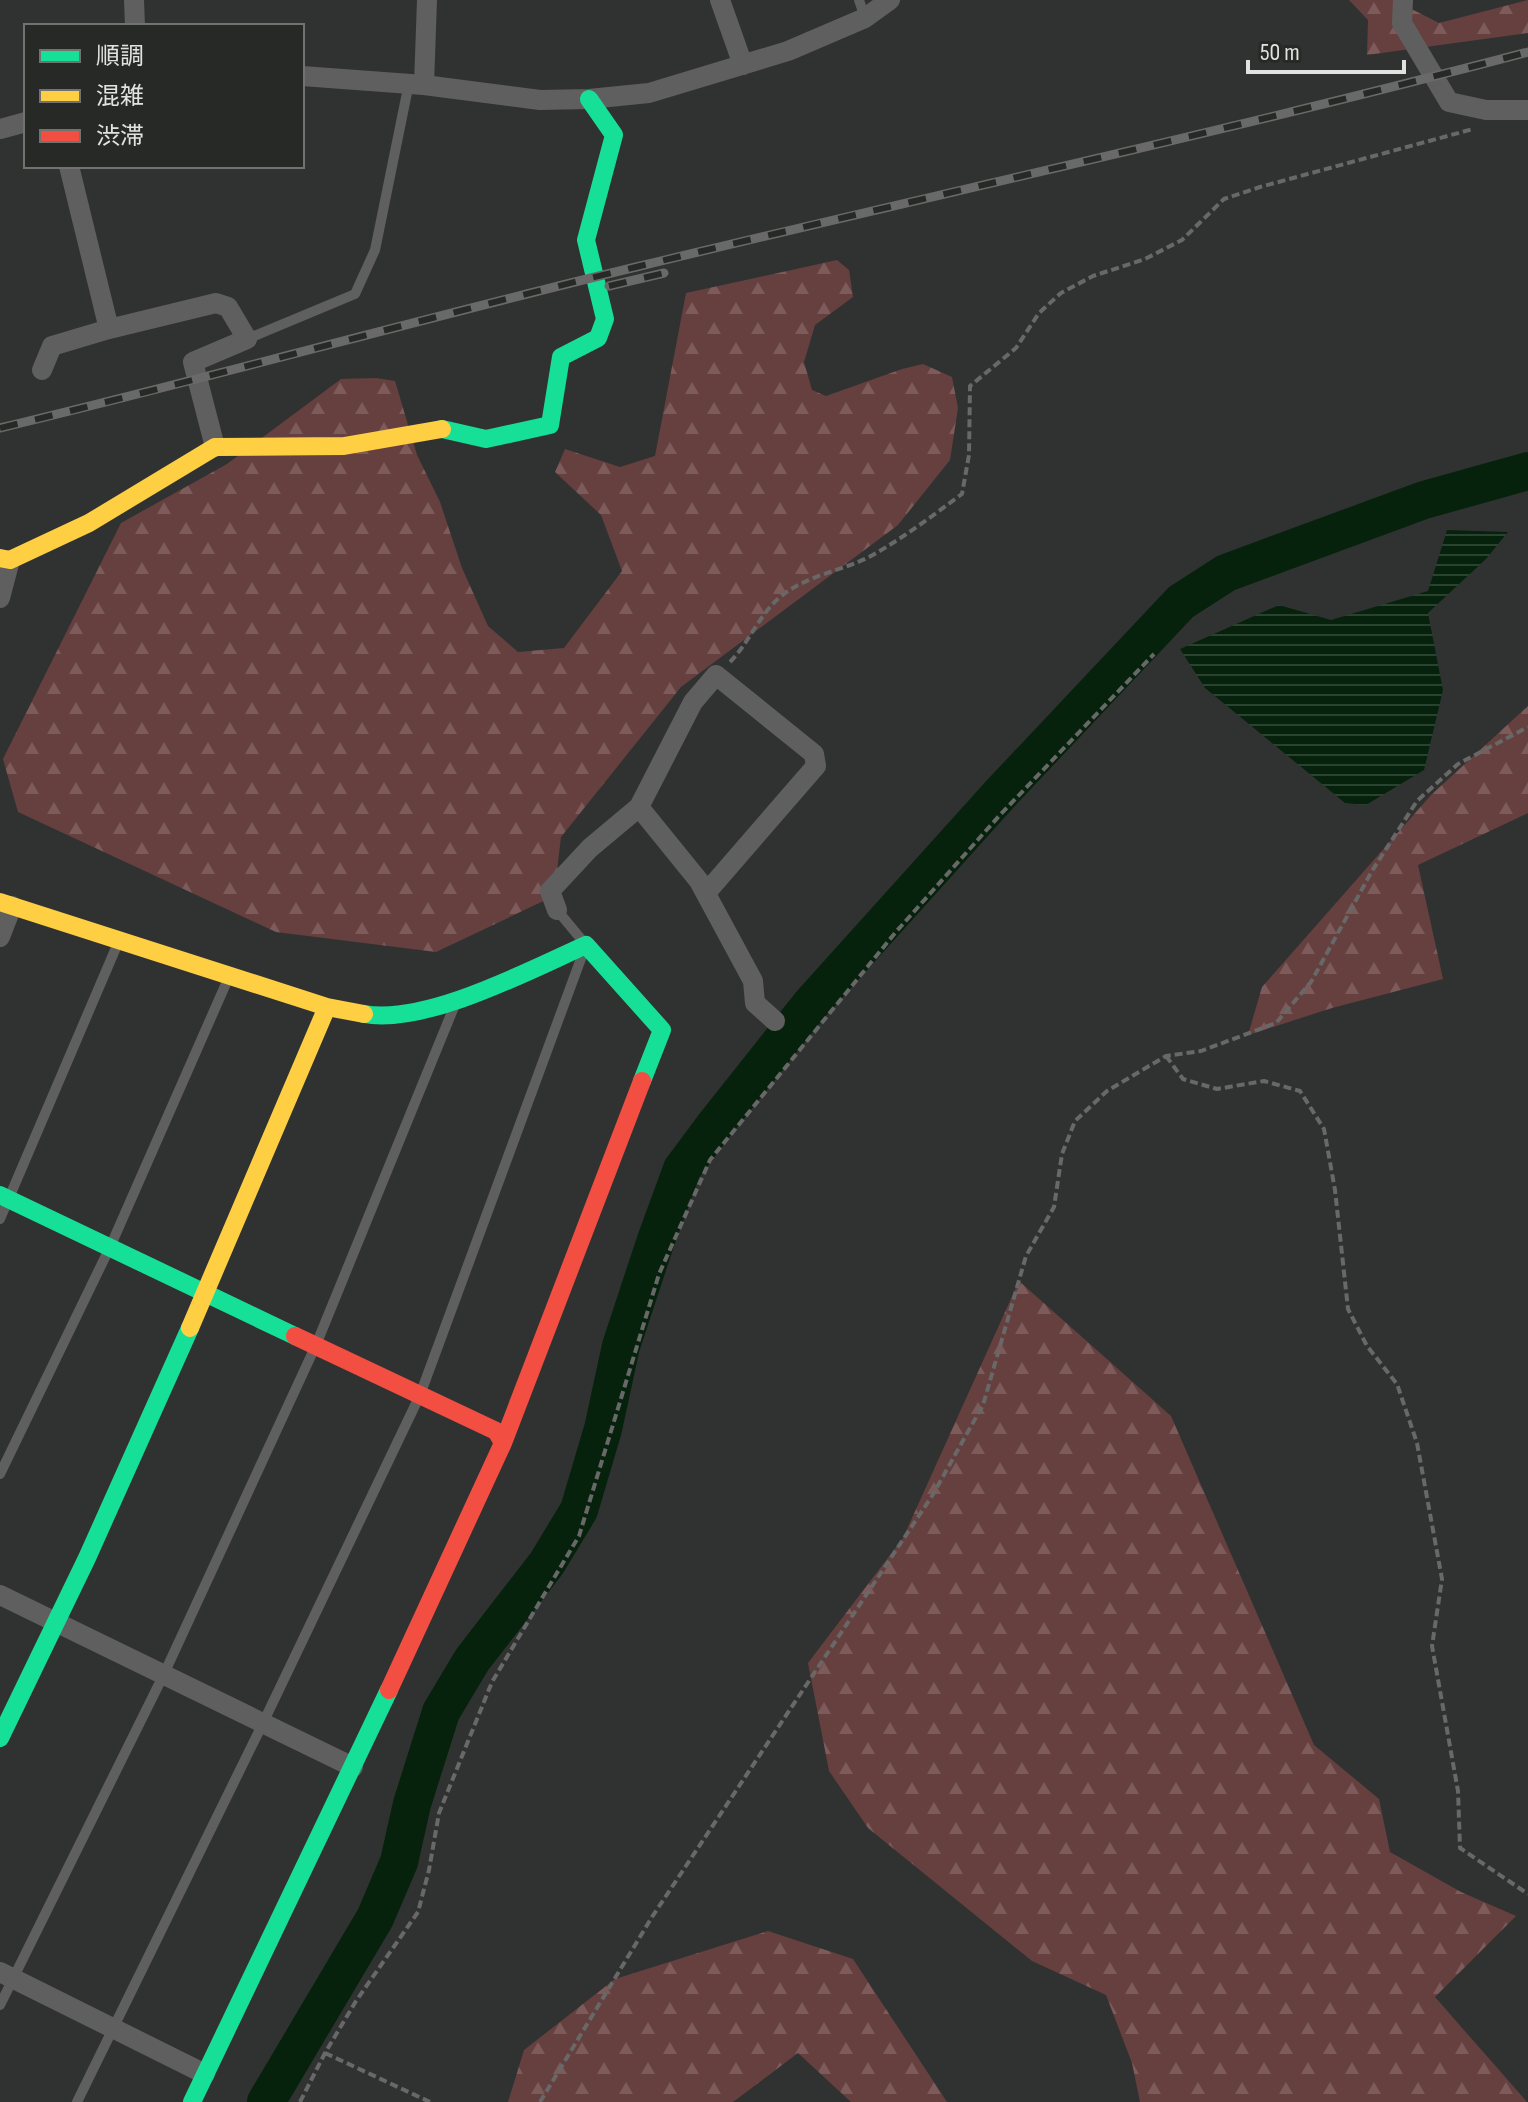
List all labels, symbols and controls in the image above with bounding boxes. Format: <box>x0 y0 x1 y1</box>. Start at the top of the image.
legend <box>24 24 304 168</box>
scale bar <box>1248 24 1404 74</box>
text: 50 m <box>1260 38 1300 67</box>
text: 順調 <box>96 42 144 71</box>
text: 混雑 <box>96 82 144 111</box>
text: 渋滞 <box>96 122 144 151</box>

